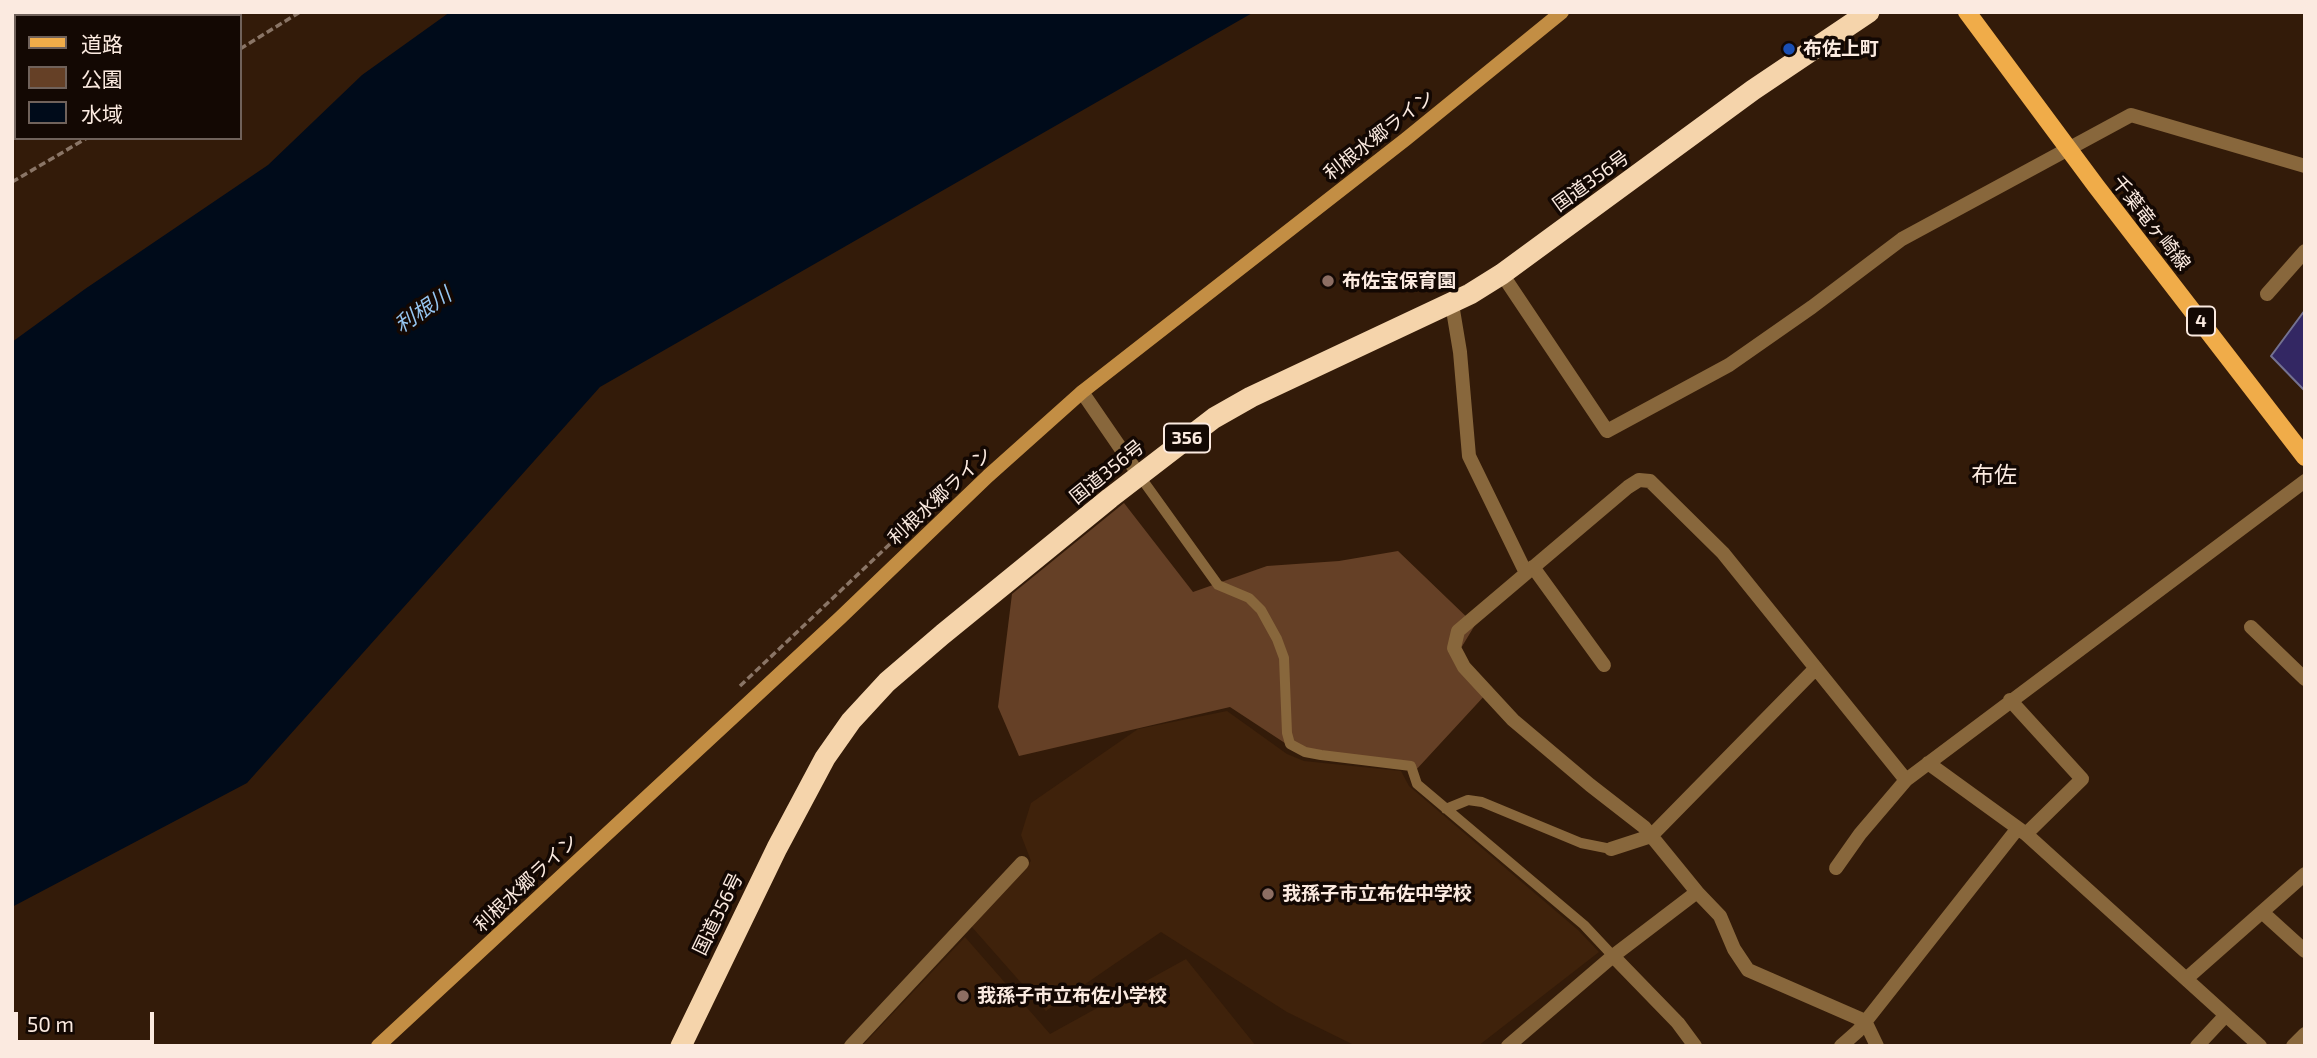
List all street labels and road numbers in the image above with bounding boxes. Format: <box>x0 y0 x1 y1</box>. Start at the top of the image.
street label: 利根水郷ライン <box>1320 85 1438 185</box>
street label: 国道356号 <box>1548 146 1634 216</box>
street label: 千葉竜ヶ崎線 <box>2107 171 2195 275</box>
road number: 4 <box>2187 306 2215 335</box>
road number: 356 <box>1164 424 1210 452</box>
street label: 国道356号 <box>1065 435 1149 509</box>
street label: 利根水郷ライン <box>884 442 996 550</box>
street label: 利根水郷ライン <box>470 829 582 937</box>
street label: 国道356号 <box>688 869 748 959</box>

